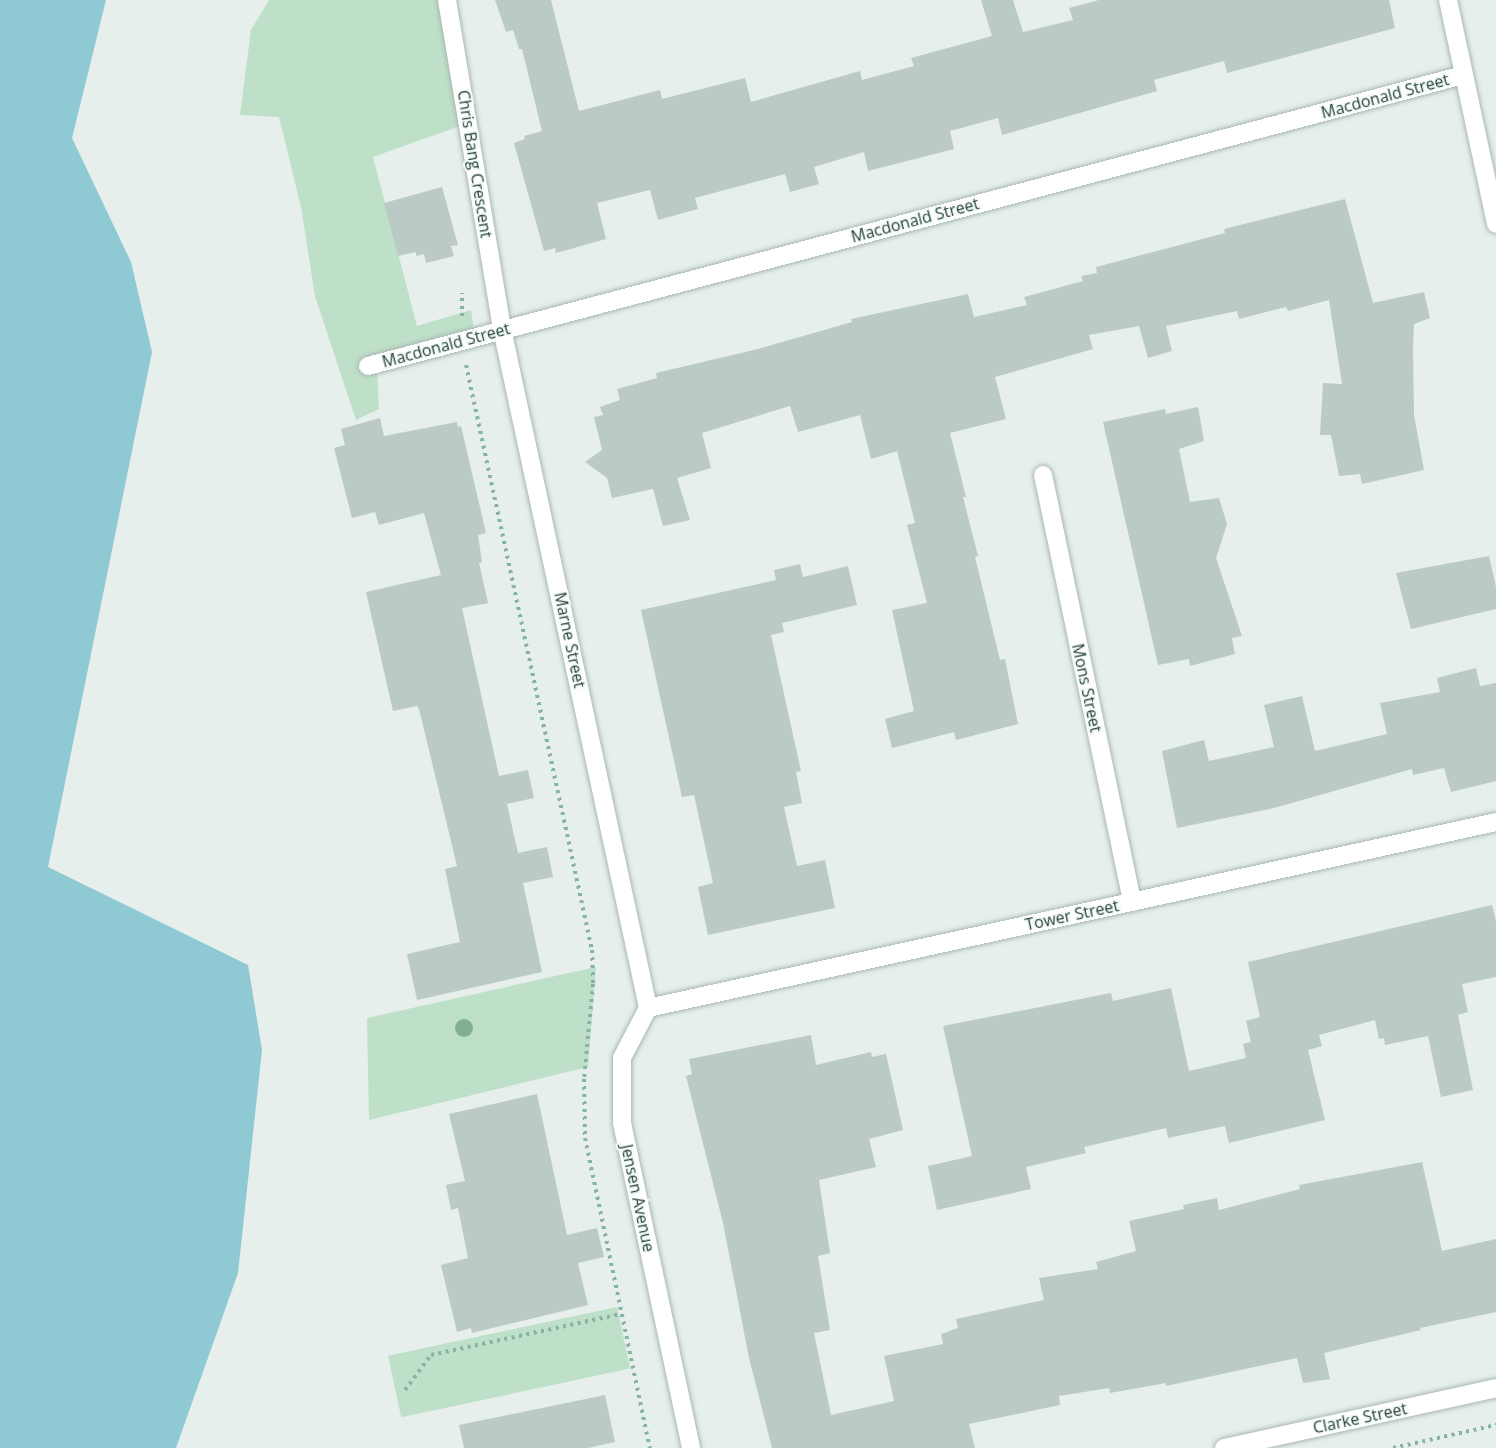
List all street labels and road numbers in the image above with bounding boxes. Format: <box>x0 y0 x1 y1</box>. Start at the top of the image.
street label: Macdonald Street <box>1319 70 1451 122</box>
street label: Chris Bang Crescent <box>454 89 496 239</box>
street label: Macdonald Street <box>849 194 981 246</box>
street label: Macdonald Street <box>380 319 512 371</box>
street label: Marne Street <box>550 590 590 690</box>
street label: Mons Street <box>1068 642 1106 734</box>
street label: Tower Street <box>1023 896 1121 934</box>
street label: Jensen Avenue <box>617 1143 659 1253</box>
street label: Clarke Street <box>1311 1399 1409 1437</box>

